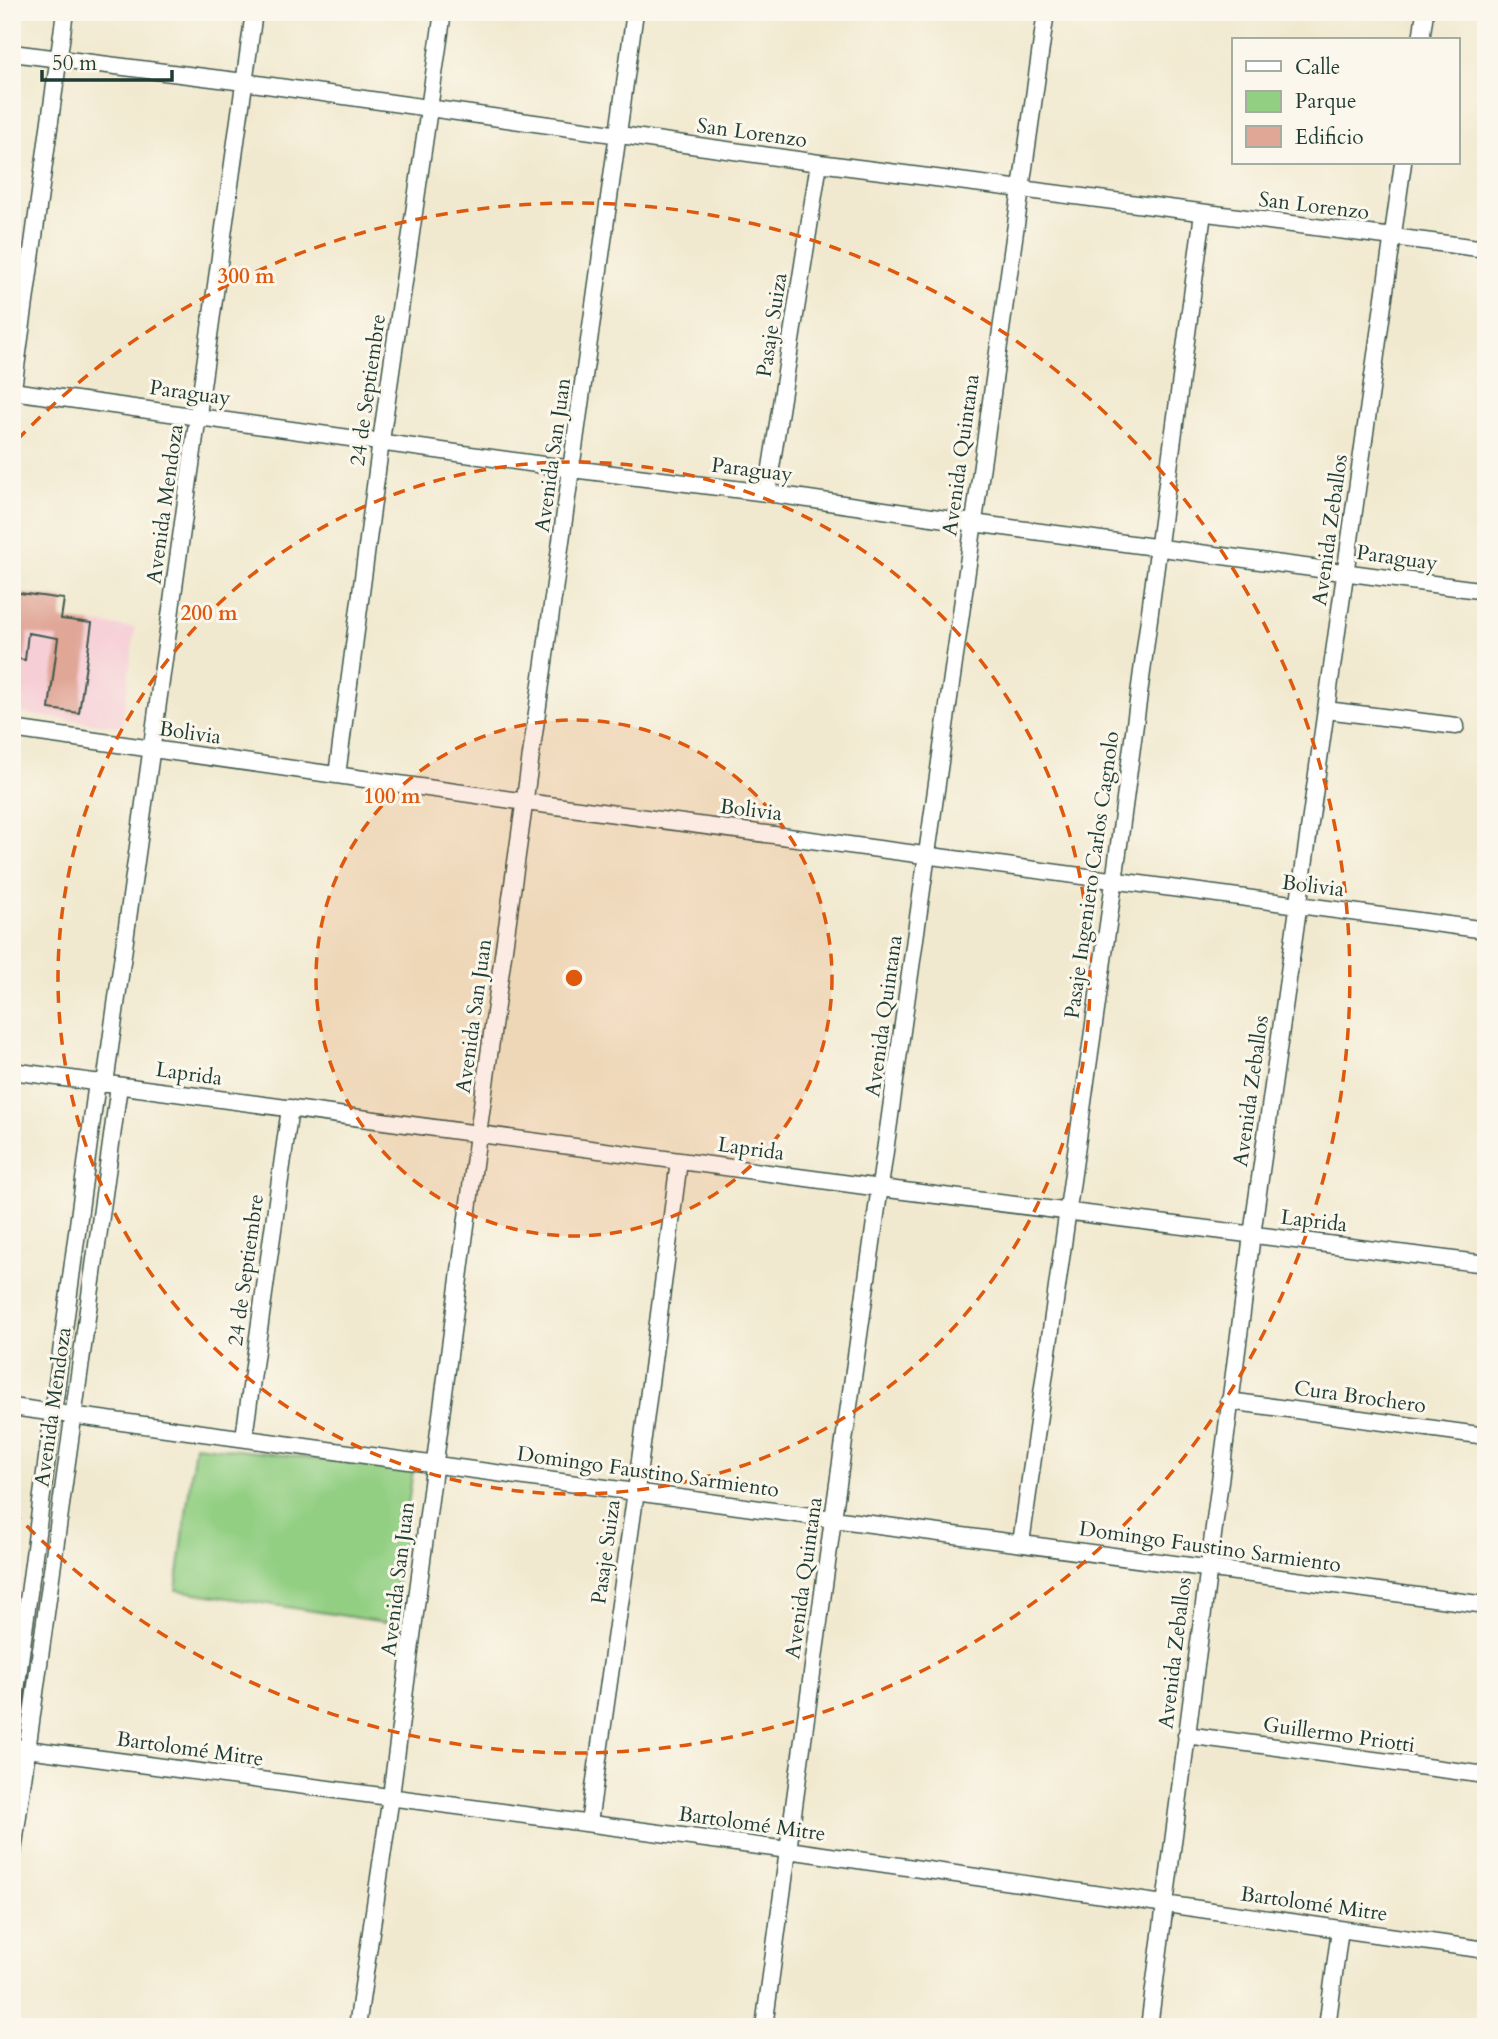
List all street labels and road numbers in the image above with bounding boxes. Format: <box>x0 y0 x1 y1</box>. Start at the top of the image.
street label: San Lorenzo <box>695 111 809 155</box>
street label: San Lorenzo <box>1257 185 1371 227</box>
street label: Pasaje Suiza <box>749 271 795 379</box>
street label: 24 de Septiembre <box>343 312 393 468</box>
street label: Avenida Quintana <box>935 372 987 538</box>
street label: Paraguay <box>148 373 232 413</box>
street label: Avenida San Juan <box>528 376 578 534</box>
street label: Avenida Mendoza <box>139 422 191 586</box>
street label: Paraguay <box>710 451 794 489</box>
street label: Avenida Zeballos <box>1305 452 1355 608</box>
street label: Paraguay <box>1355 538 1439 578</box>
street label: Bolivia <box>157 714 223 752</box>
street label: Pasaje Ingeniero Carlos Cagnolo <box>1057 729 1127 1021</box>
street label: Bolivia <box>718 792 784 828</box>
street label: Bolivia <box>1280 868 1346 904</box>
street label: Avenida Quintana <box>858 933 910 1099</box>
street label: Avenida San Juan <box>449 937 499 1095</box>
street label: Avenida Zeballos <box>1226 1013 1276 1169</box>
street label: Laprida <box>154 1055 224 1093</box>
street label: Laprida <box>716 1130 786 1168</box>
street label: 24 de Septiembre <box>221 1192 271 1348</box>
street label: Laprida <box>1279 1203 1349 1239</box>
street label: Avenida Mendoza <box>27 1325 79 1489</box>
street label: Cura Brochero <box>1292 1373 1428 1421</box>
street label: Domingo Faustino Sarmiento <box>515 1439 781 1505</box>
street label: Avenida Quintana <box>778 1495 830 1661</box>
street label: Pasaje Suiza <box>584 1498 628 1606</box>
street label: Avenida San Juan <box>374 1500 422 1658</box>
street label: Domingo Faustino Sarmiento <box>1077 1514 1343 1580</box>
street label: Avenida Zeballos <box>1151 1575 1199 1731</box>
street label: Guillermo Priotti <box>1261 1710 1417 1760</box>
street label: Bartolomé Mitre <box>115 1724 265 1774</box>
street label: Bartolomé Mitre <box>677 1799 827 1849</box>
street label: Bartolomé Mitre <box>1239 1879 1389 1929</box>

